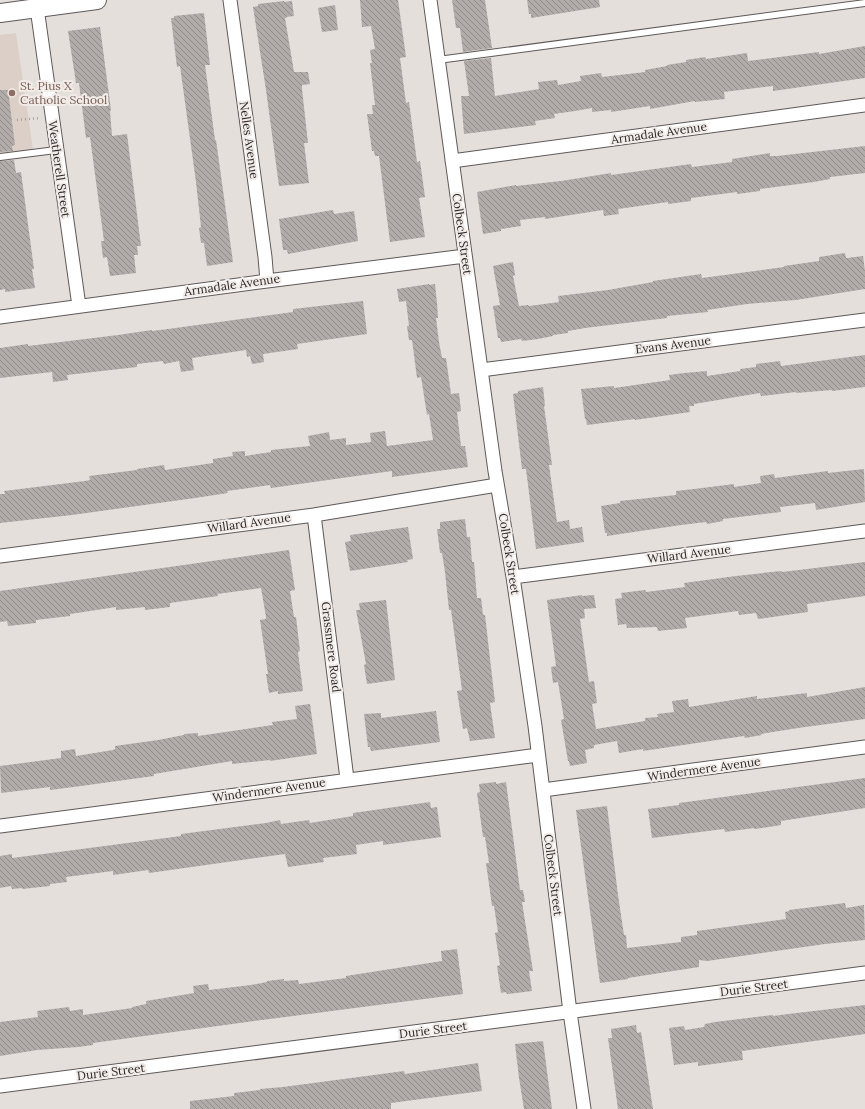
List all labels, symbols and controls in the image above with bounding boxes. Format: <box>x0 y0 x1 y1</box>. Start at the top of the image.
place label: St. Pius X Catholic School <box>20 78 107 107</box>
marker: St. Pius X Catholic School <box>7 88 17 98</box>
street label: Nelles Avenue <box>237 100 262 180</box>
street label: Armadale Avenue <box>609 118 708 147</box>
street label: Weatherell Street <box>45 120 74 219</box>
street label: Colbeck Street <box>449 192 476 276</box>
street label: Armadale Avenue <box>182 270 281 299</box>
street label: Evans Avenue <box>634 332 712 357</box>
street label: Willard Avenue <box>206 509 292 536</box>
street label: Colbeck Street <box>496 512 523 596</box>
street label: Willard Avenue <box>646 541 732 566</box>
street label: Grassmere Road <box>318 601 345 693</box>
street label: Windermere Avenue <box>646 753 762 784</box>
street label: Windermere Avenue <box>211 774 327 805</box>
street label: Colbeck Street <box>541 833 566 917</box>
street label: Durie Street <box>719 976 789 999</box>
street label: Durie Street <box>398 1018 468 1041</box>
street label: Durie Street <box>76 1060 146 1083</box>

